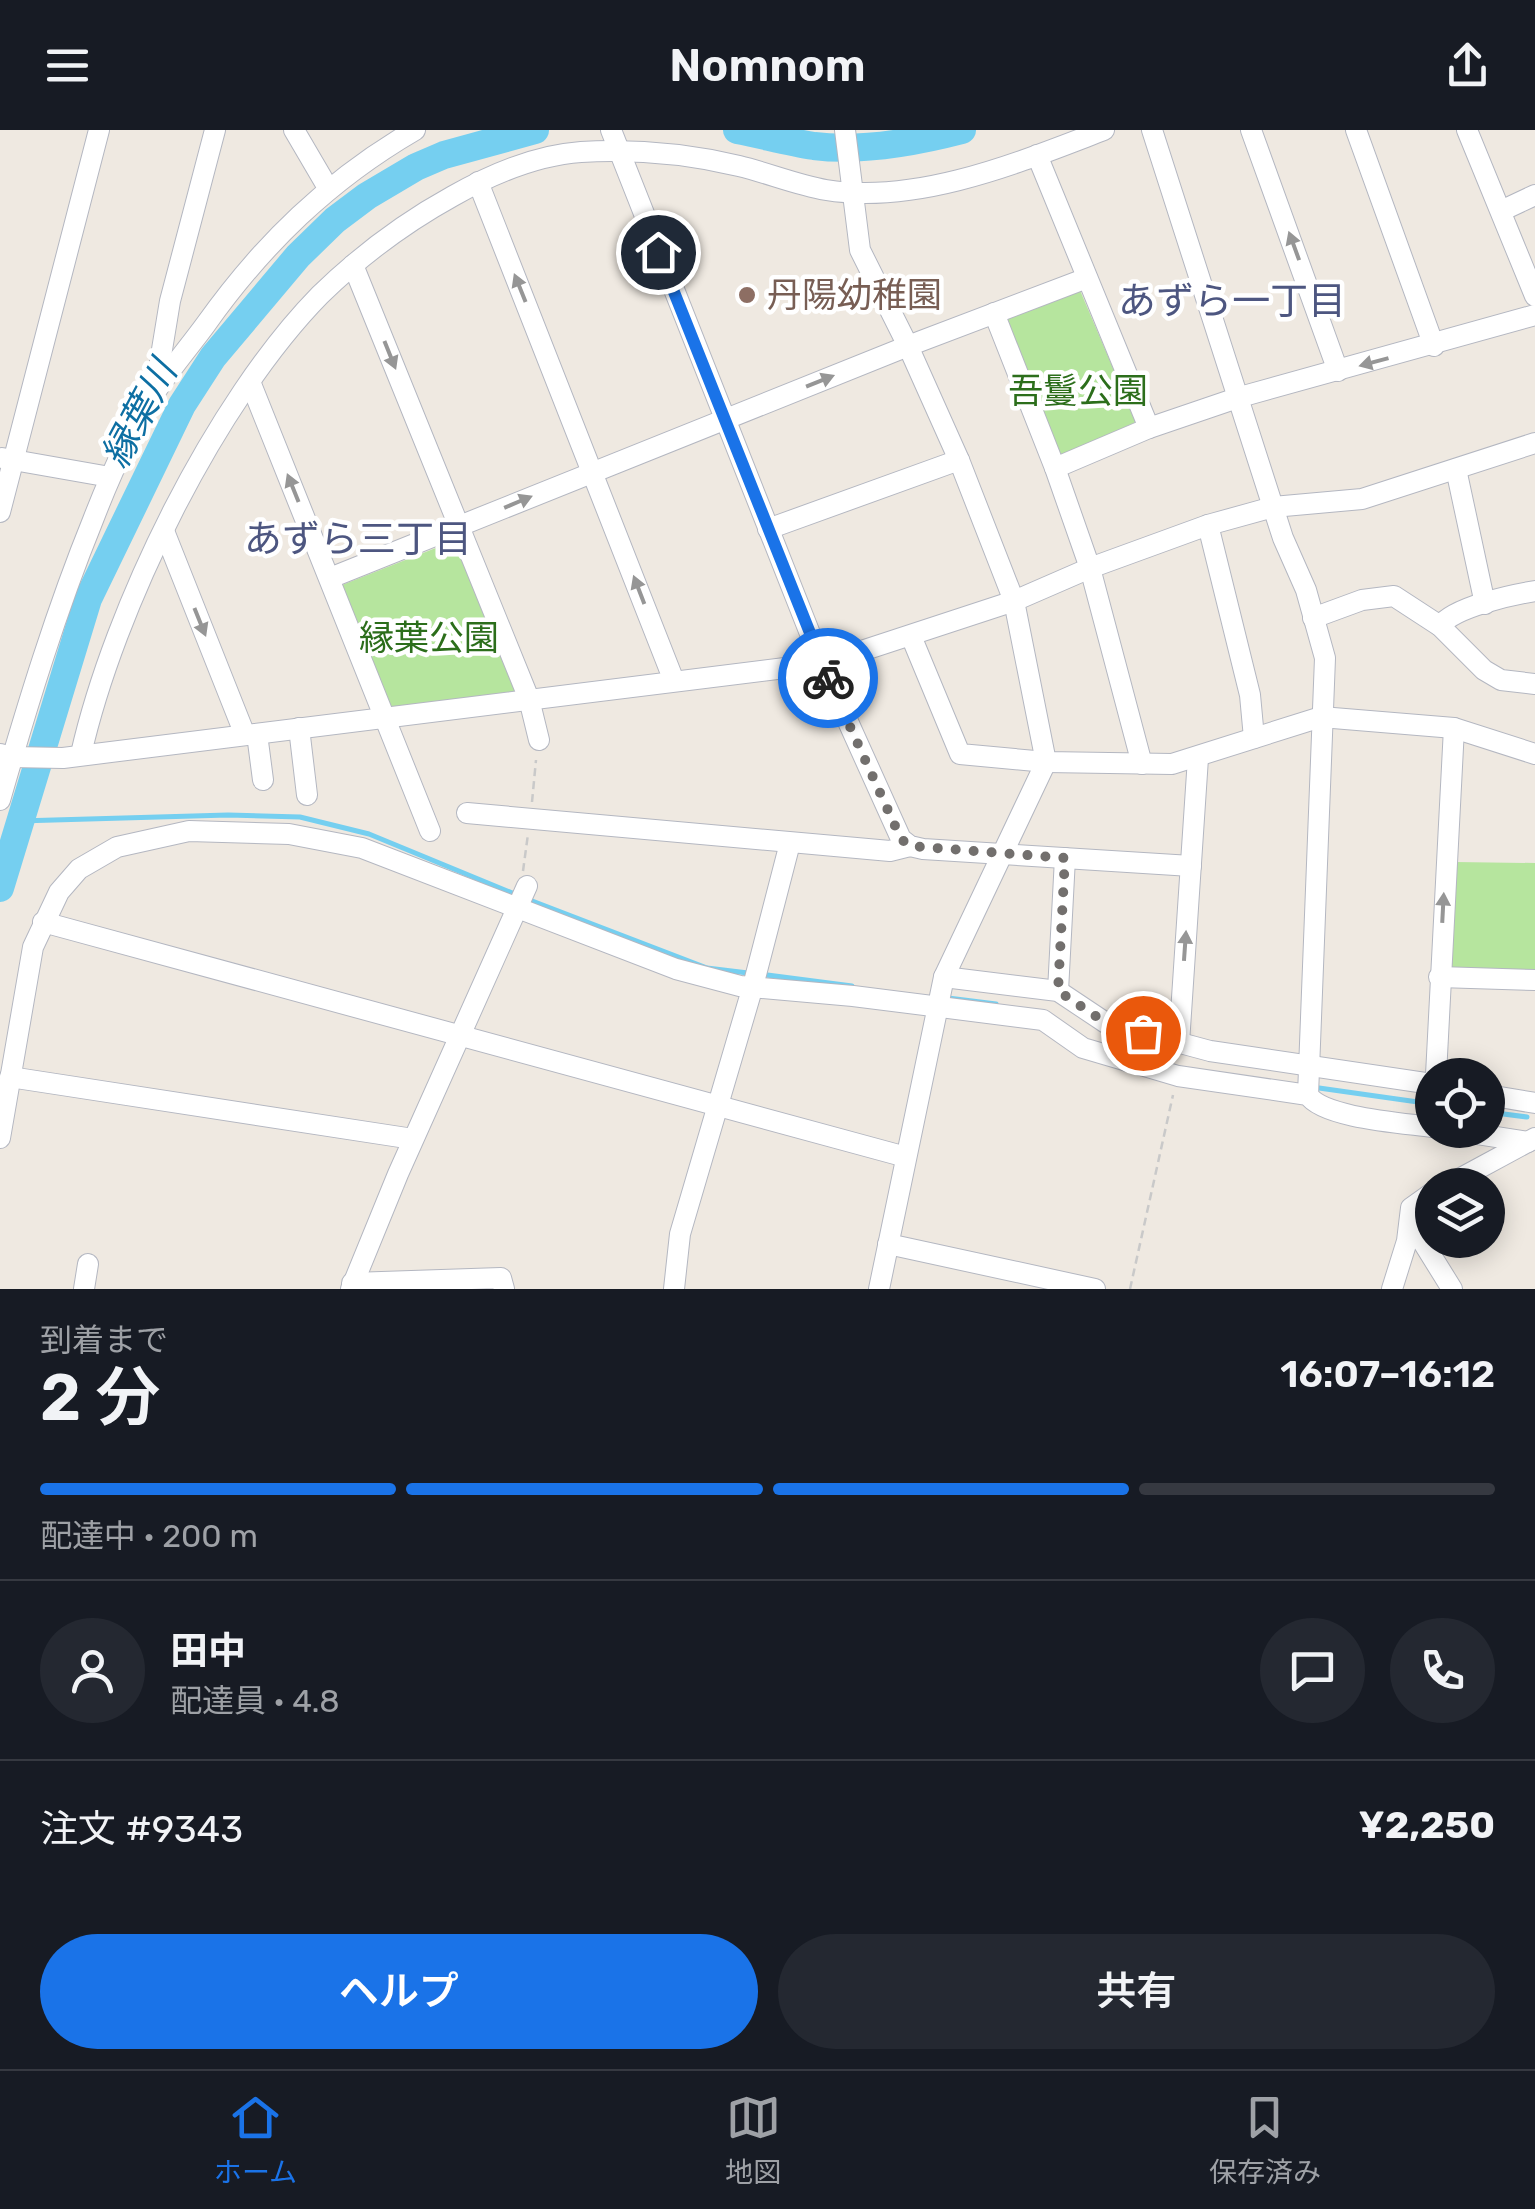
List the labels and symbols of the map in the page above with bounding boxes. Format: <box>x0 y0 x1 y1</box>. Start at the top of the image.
pin <box>616 210 701 295</box>
one-way arrow <box>1286 231 1301 261</box>
one-way arrow <box>512 273 528 303</box>
place label: 丹陽幼稚園 <box>767 274 942 316</box>
district label: あずら一丁目 <box>1118 278 1346 324</box>
marker: 丹陽幼稚園 <box>736 284 758 306</box>
one-way arrow <box>382 341 398 371</box>
water label: 縁葉川 <box>92 349 188 475</box>
one-way arrow <box>1358 354 1389 370</box>
park label: 吾鬘公園 <box>1008 370 1148 412</box>
one-way arrow <box>805 373 835 389</box>
one-way arrow <box>285 472 301 502</box>
one-way arrow <box>503 494 533 510</box>
district label: あずら三丁目 <box>244 516 472 562</box>
one-way arrow <box>631 575 647 605</box>
one-way arrow <box>193 607 209 637</box>
park label: 縁葉公園 <box>359 617 499 659</box>
courier <box>778 628 878 728</box>
one-way arrow <box>1435 891 1451 923</box>
one-way arrow <box>1178 929 1194 961</box>
pin <box>1101 991 1186 1076</box>

